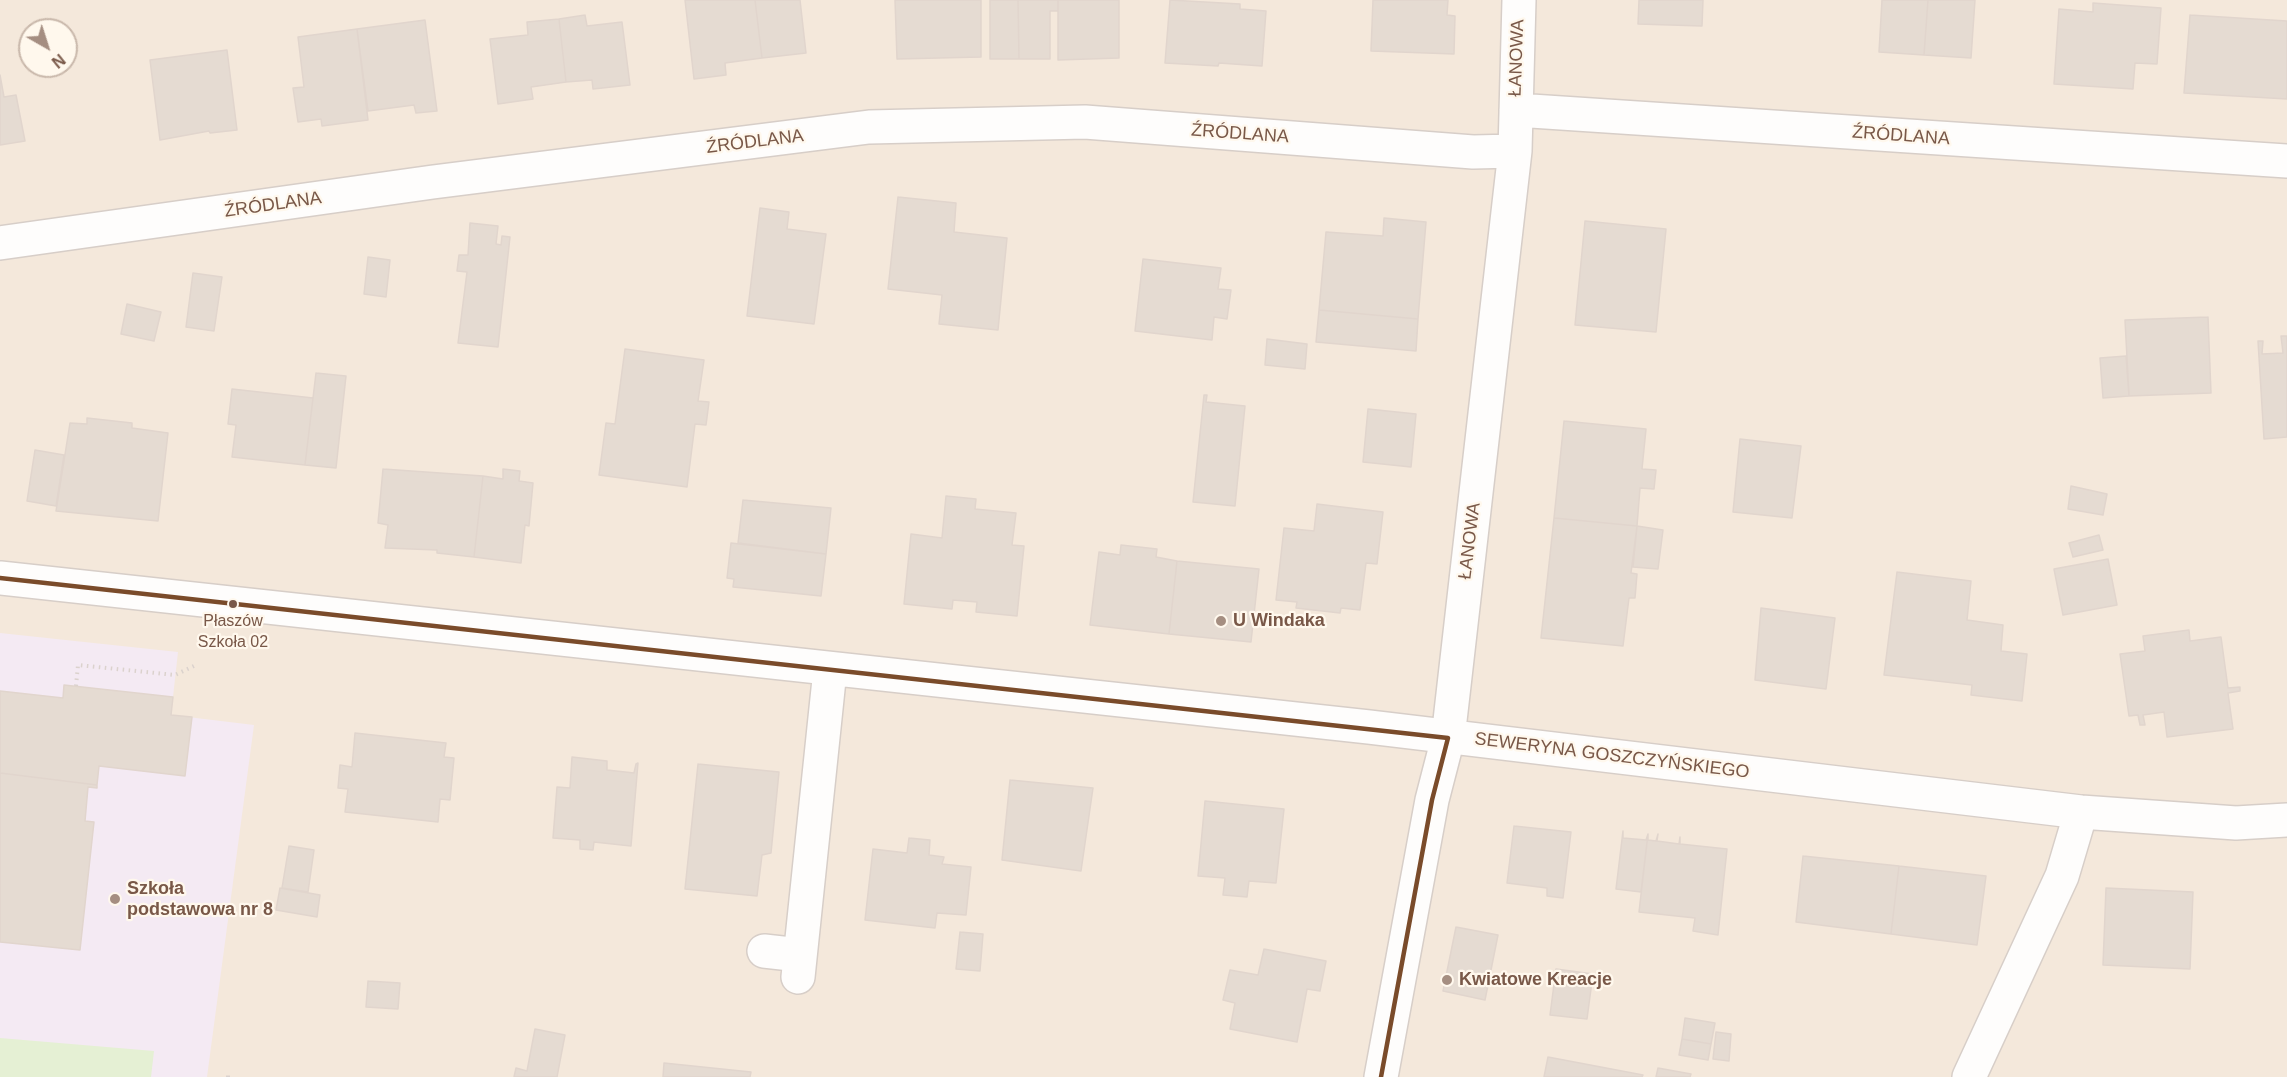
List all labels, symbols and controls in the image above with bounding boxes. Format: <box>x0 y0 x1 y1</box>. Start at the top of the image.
north arrow <box>18 18 78 78</box>
street label: ŁANOWA <box>1505 19 1529 97</box>
text: N <box>49 51 68 71</box>
street label: ŹRÓDLANA <box>1190 120 1290 148</box>
street label: ŹRÓDLANA <box>1851 122 1951 150</box>
street label: ŹRÓDLANA <box>705 125 805 159</box>
street label: ŹRÓDLANA <box>223 187 323 223</box>
street label: ŁANOWA <box>1455 501 1485 581</box>
marker: Płaszów Szkoła 02 <box>227 598 239 610</box>
place label: U Windaka <box>1233 610 1325 632</box>
place label: Płaszów Szkoła 02 <box>198 612 268 650</box>
marker: U Windaka <box>1214 614 1228 628</box>
street label: SEWERYNA GOSZCZYŃSKIEGO <box>1473 728 1751 784</box>
place label: Szkoła podstawowa nr 8 <box>127 878 273 920</box>
marker: Szkoła podstawowa nr 8 <box>108 892 122 906</box>
place label: Kwiatowe Kreacje <box>1459 969 1612 991</box>
marker: Kwiatowe Kreacje <box>1440 973 1454 987</box>

